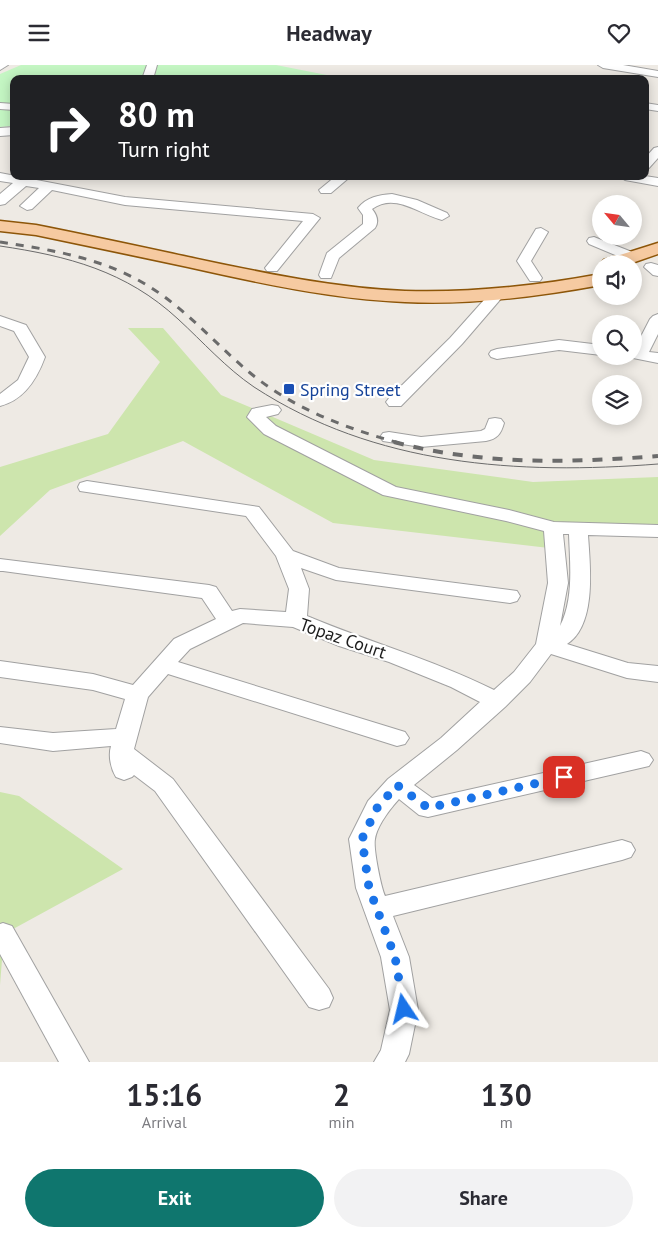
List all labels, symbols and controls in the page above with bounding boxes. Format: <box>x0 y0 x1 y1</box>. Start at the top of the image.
icon: menu <box>25 19 53 47</box>
text: Headway <box>286 19 372 47</box>
icon: heart <box>605 19 633 47</box>
text: 80 m <box>118 91 195 137</box>
icon: right <box>35 95 100 160</box>
text: Turn right <box>118 135 210 163</box>
north arrow <box>592 195 642 245</box>
map controls <box>592 195 642 425</box>
button: sound <box>592 255 642 305</box>
button: search <box>592 315 642 365</box>
button: layers <box>592 375 642 425</box>
place label: Spring Street <box>300 378 401 401</box>
marker: Spring Street <box>282 382 296 396</box>
street label: Topaz Court <box>297 612 389 664</box>
pin <box>543 756 585 798</box>
icon: arrive <box>550 763 578 791</box>
position arrow <box>377 982 429 1034</box>
text: 15:16 <box>126 1075 202 1114</box>
text: 2 <box>333 1075 350 1114</box>
text: 130 <box>481 1075 532 1114</box>
text: Arrival <box>142 1112 187 1132</box>
text: min <box>329 1112 355 1132</box>
text: m <box>500 1112 513 1132</box>
button: Exit <box>25 1169 324 1227</box>
button: Share <box>334 1169 633 1227</box>

